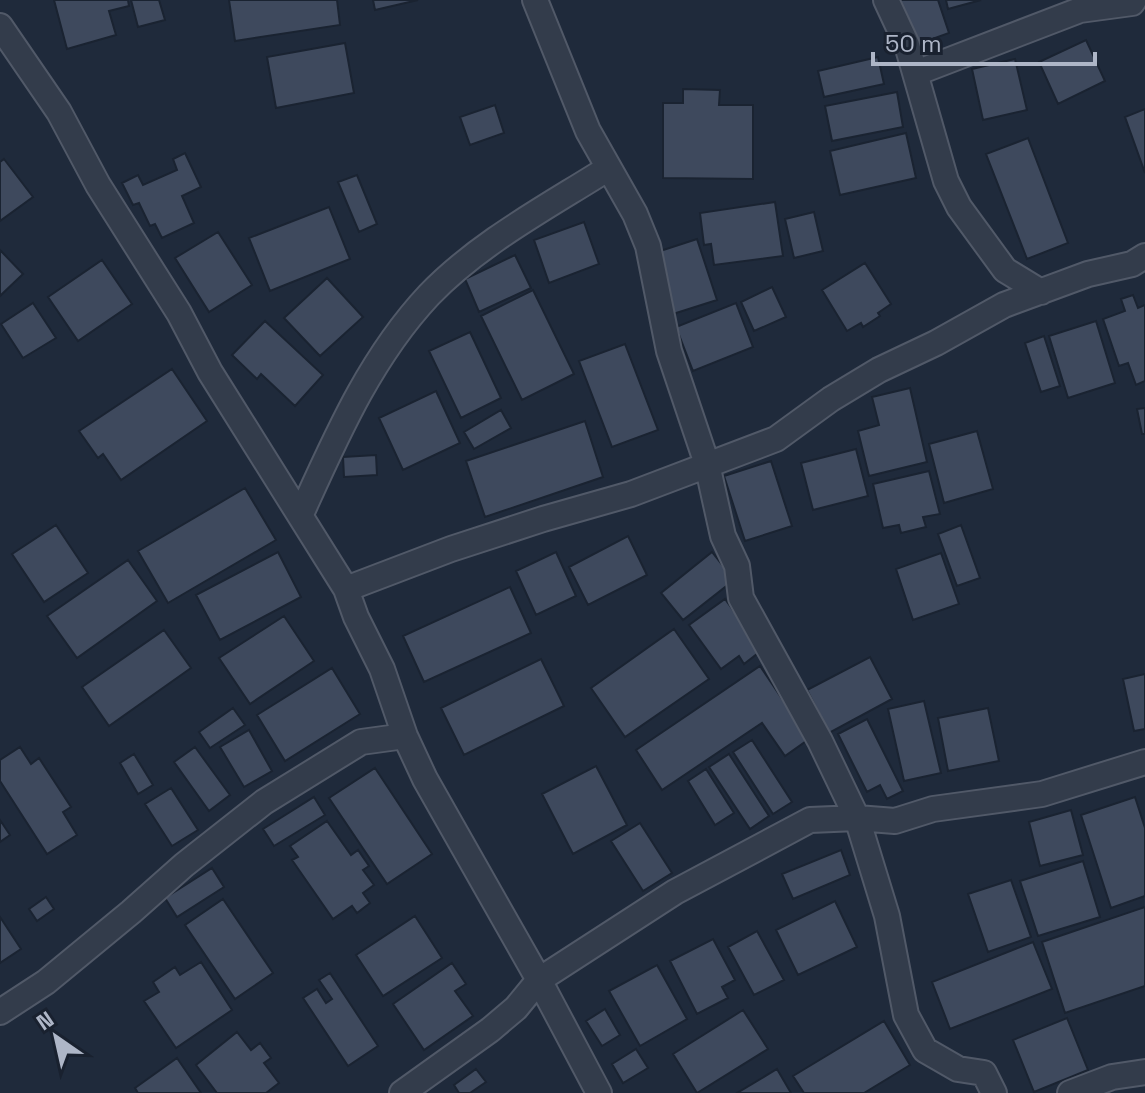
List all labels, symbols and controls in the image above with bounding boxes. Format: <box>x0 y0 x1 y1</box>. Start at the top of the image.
scale bar <box>873 16 1095 66</box>
text: 50 m <box>885 28 942 59</box>
north arrow <box>16 997 96 1077</box>
text: N <box>31 1005 59 1036</box>

